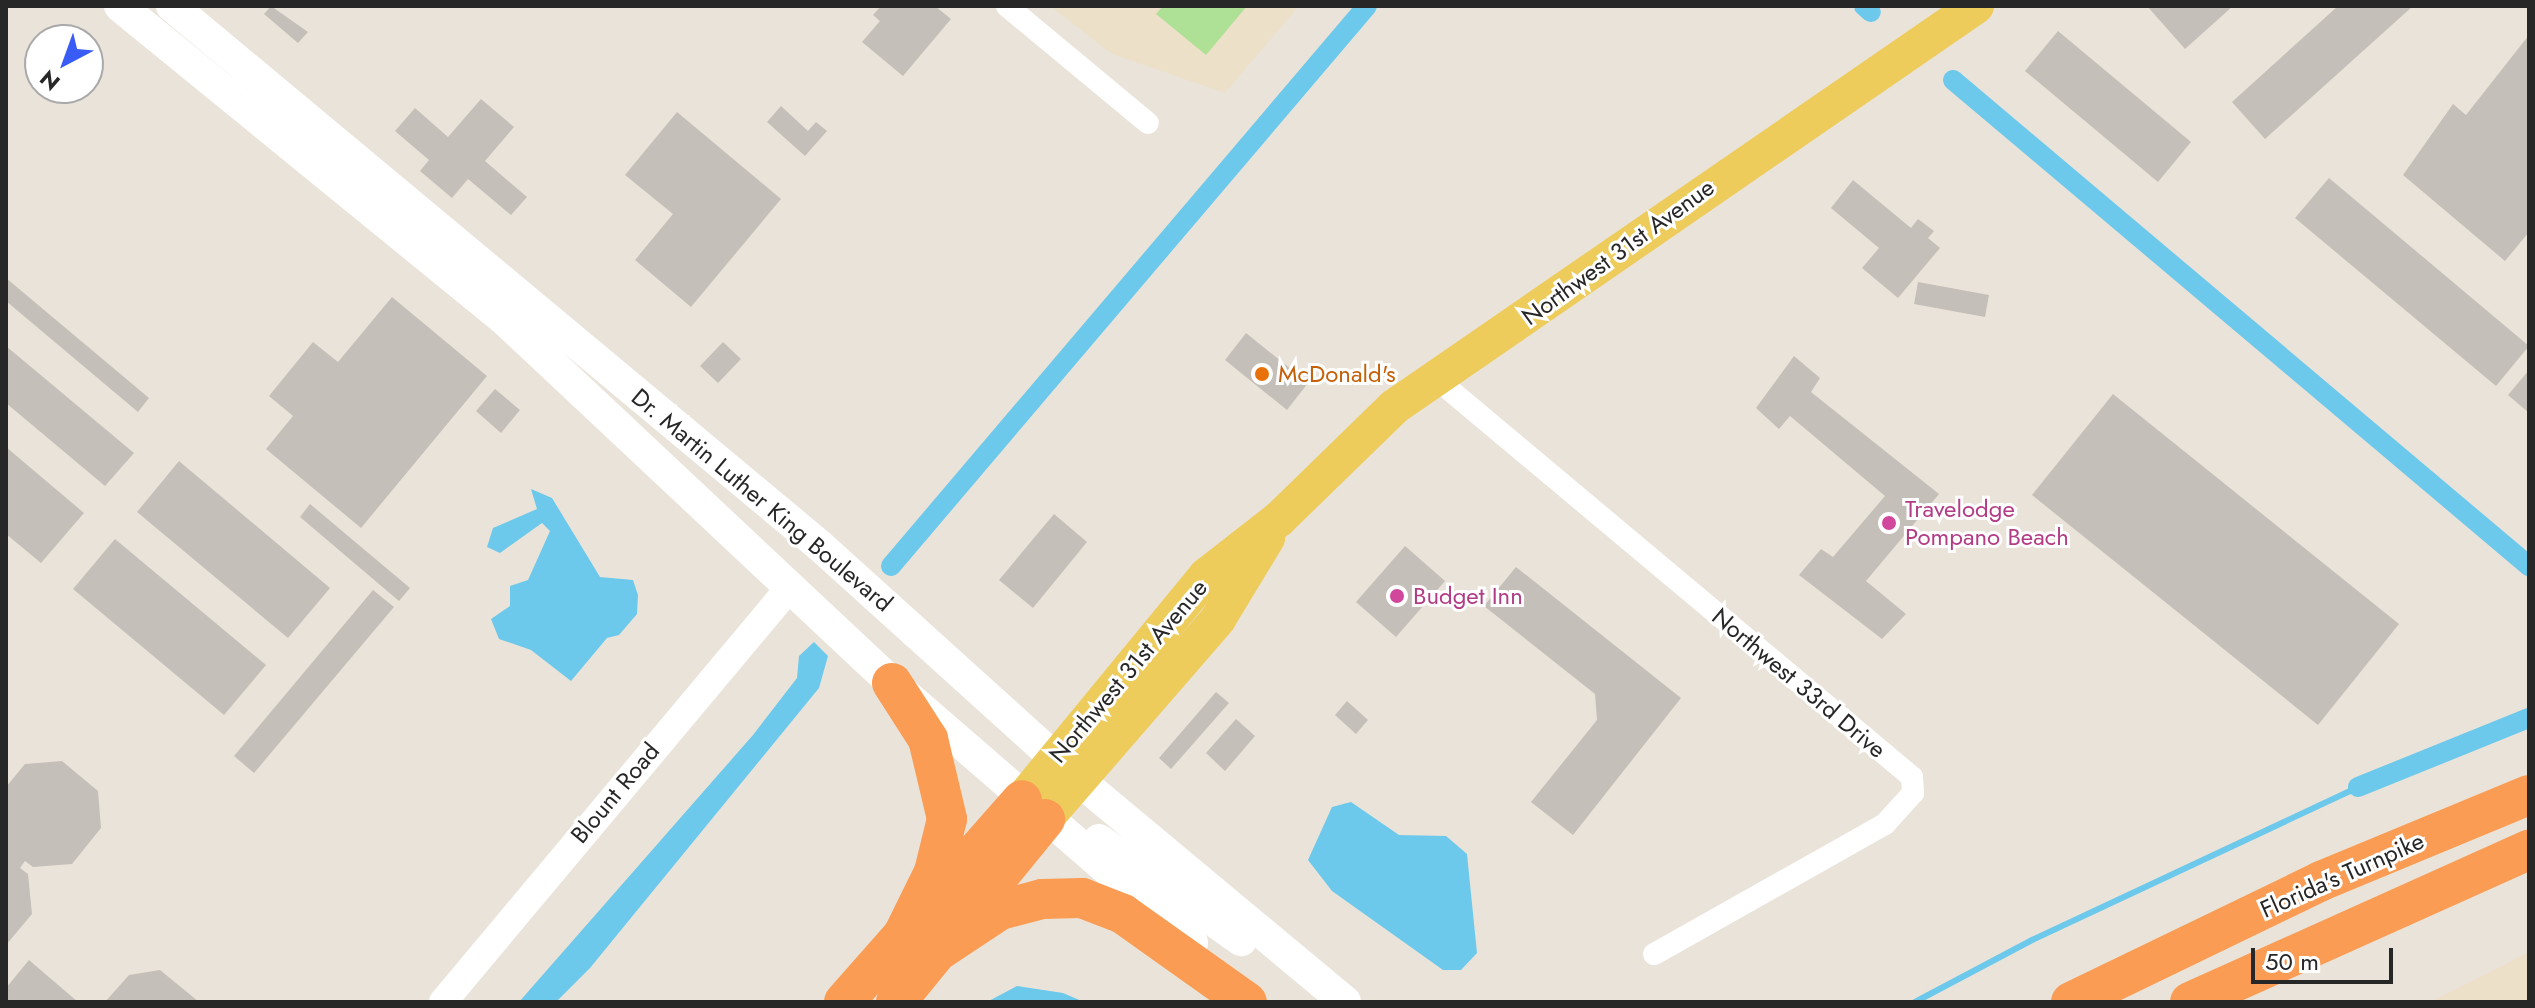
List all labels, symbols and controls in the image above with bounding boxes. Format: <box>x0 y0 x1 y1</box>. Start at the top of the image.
north arrow <box>24 24 104 104</box>
text: N <box>32 63 67 98</box>
street label: Northwest 31st Avenue <box>1516 173 1720 331</box>
place label: McDonald's <box>1278 360 1396 388</box>
marker: McDonald's <box>1253 365 1271 383</box>
street label: Dr. Martin Luther King Boulevard <box>626 382 898 618</box>
place label: Travelodge Pompano Beach <box>1905 495 2069 551</box>
marker: Travelodge Pompano Beach <box>1880 514 1898 532</box>
street label: Northwest 31st Avenue <box>1043 573 1213 769</box>
place label: Budget Inn <box>1413 582 1523 610</box>
marker: Budget Inn <box>1388 587 1406 605</box>
street label: Northwest 33rd Drive <box>1706 602 1892 764</box>
street label: Blount Road <box>565 737 665 849</box>
street label: Florida's Turnpike <box>2256 826 2428 924</box>
scale bar <box>2255 932 2397 982</box>
text: 50 m <box>2265 944 2319 979</box>

